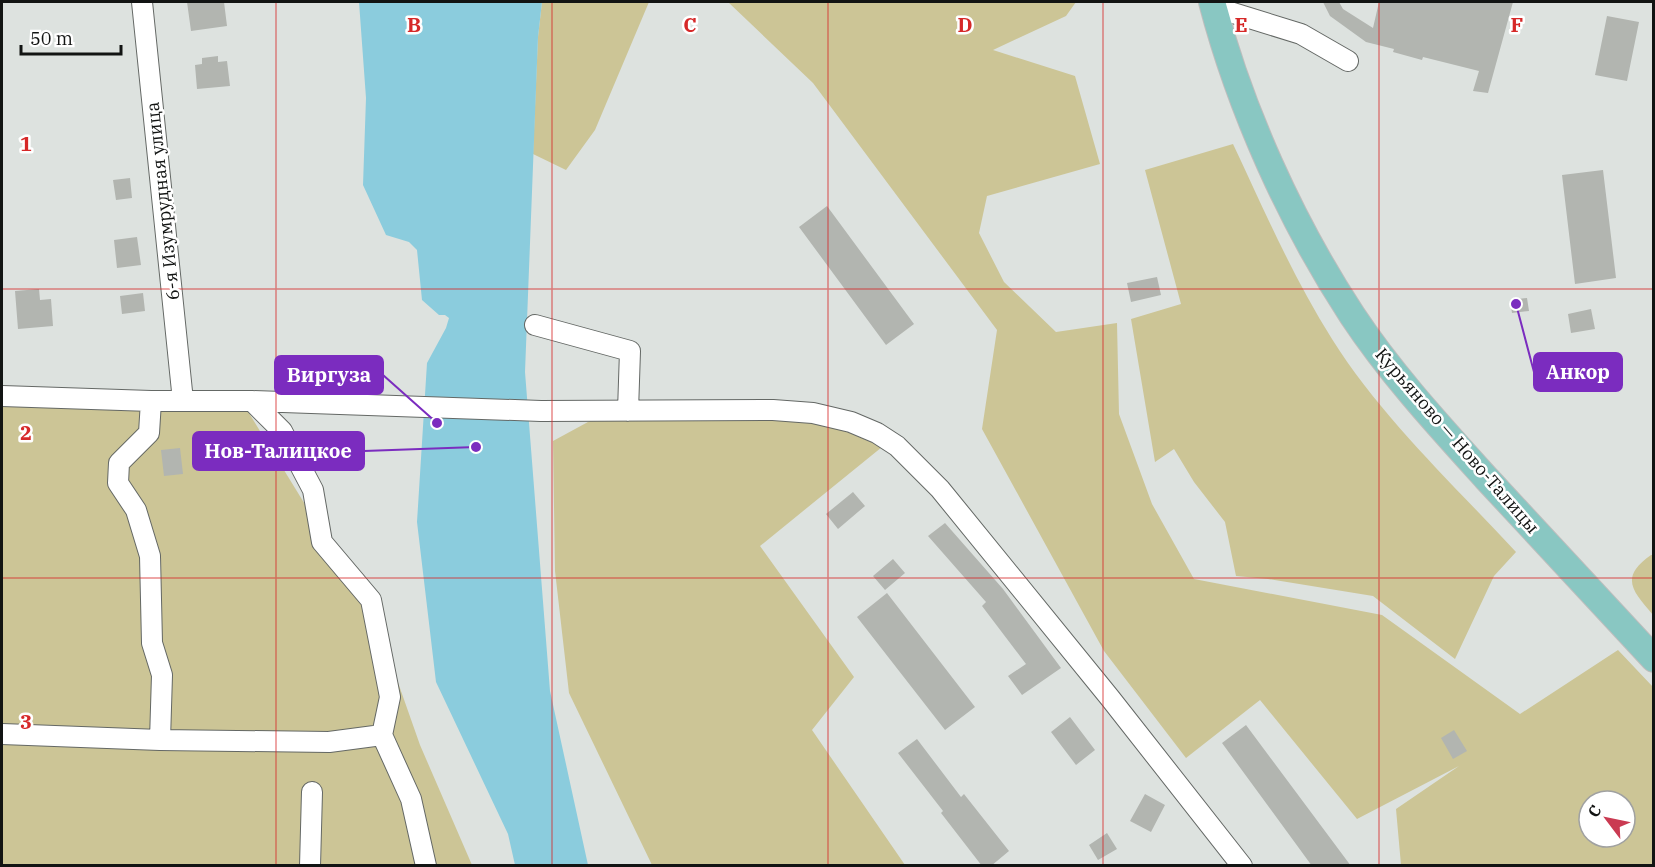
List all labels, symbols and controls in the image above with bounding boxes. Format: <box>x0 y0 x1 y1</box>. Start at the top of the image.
text: B <box>407 11 421 38</box>
text: C <box>683 11 697 38</box>
text: D <box>957 11 973 38</box>
text: E <box>1234 11 1248 38</box>
text: F <box>1511 11 1523 38</box>
scale bar <box>21 18 122 56</box>
text: 50 m <box>30 27 73 50</box>
street label: 6-я Изумрудная улица <box>141 101 184 301</box>
text: 1 <box>20 130 32 157</box>
street label: Курьяново — Ново-Талицы <box>1370 343 1544 538</box>
callout: Анкор <box>1534 353 1622 391</box>
callout: Виргуза <box>275 356 383 394</box>
text: Анкор <box>1546 358 1610 385</box>
text: Виргуза <box>287 361 371 388</box>
text: 2 <box>20 419 32 446</box>
callout: Нов-Талицкое <box>193 432 364 470</box>
text: Нов-Талицкое <box>204 437 352 464</box>
text: 3 <box>20 708 32 735</box>
north arrow <box>1577 789 1637 849</box>
text: С <box>1583 801 1606 821</box>

